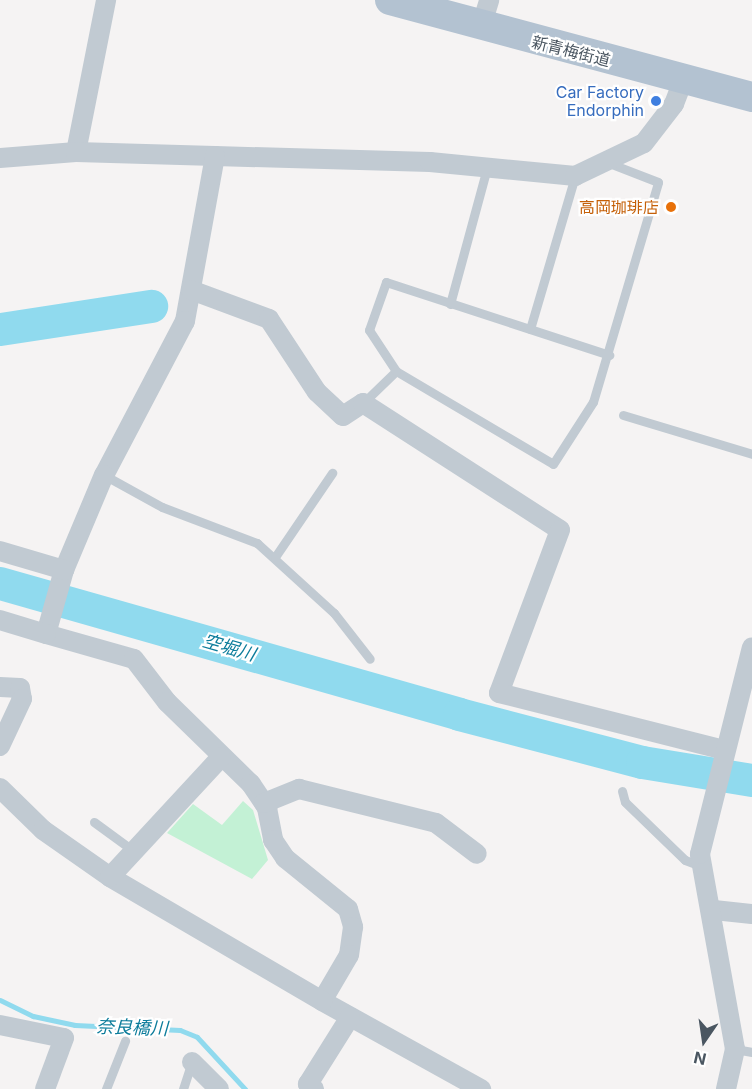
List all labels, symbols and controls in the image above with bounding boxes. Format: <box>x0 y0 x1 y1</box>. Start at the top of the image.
street label: 新青梅街道 <box>530 32 612 70</box>
place label: Car Factory Endorphin <box>556 82 644 120</box>
marker: Car Factory Endorphin <box>649 94 663 108</box>
place label: 高岡珈琲店 <box>579 197 659 217</box>
marker: 高岡珈琲店 <box>664 200 678 214</box>
water label: 空堀川 <box>200 630 258 666</box>
north arrow <box>674 1011 734 1071</box>
water label: 奈良橋川 <box>96 1016 168 1040</box>
text: N <box>692 1047 708 1070</box>

